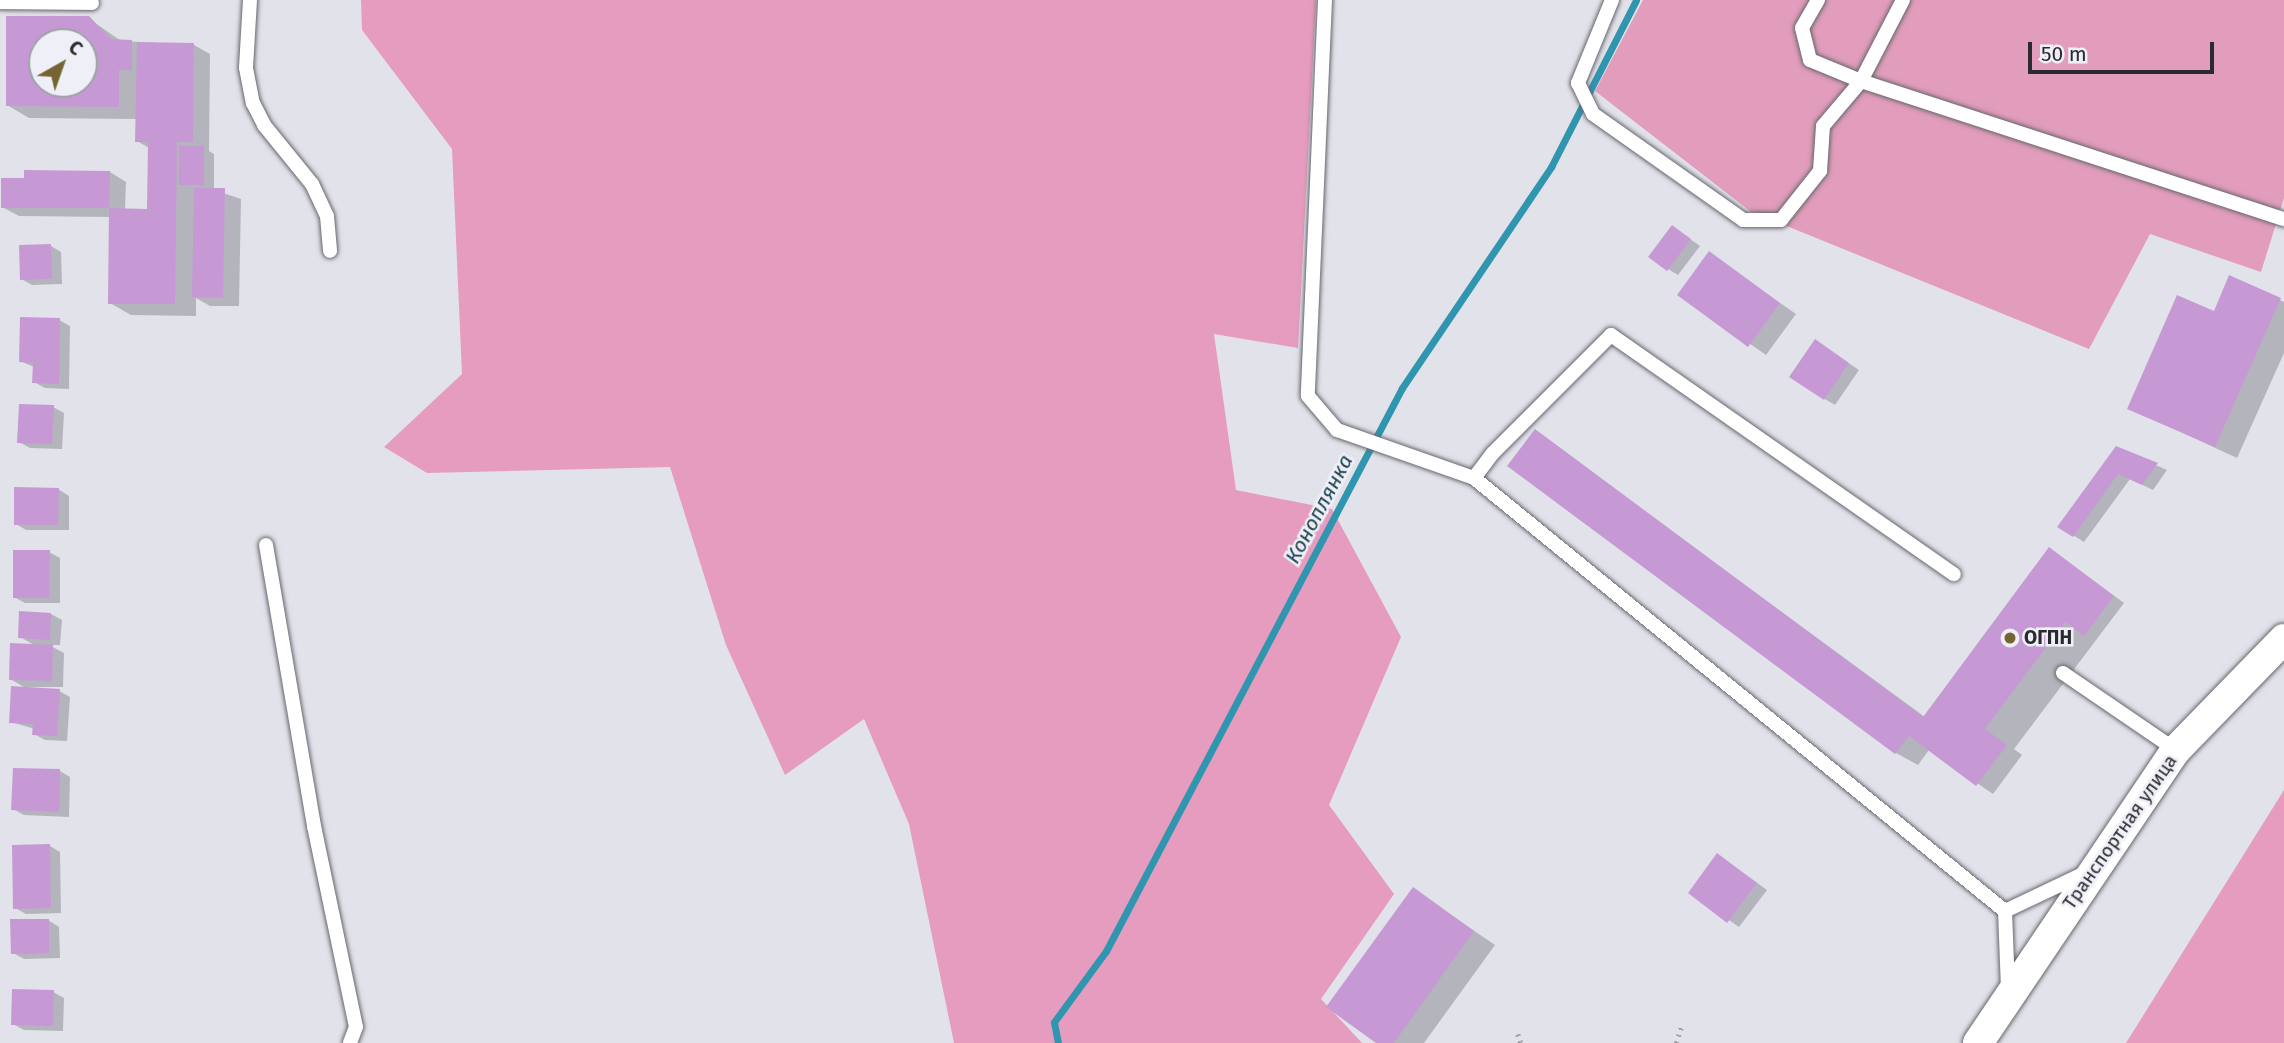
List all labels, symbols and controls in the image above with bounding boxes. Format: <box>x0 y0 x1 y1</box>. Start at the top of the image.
north arrow <box>28 28 98 98</box>
scale bar <box>2032 28 2218 72</box>
text: С <box>64 36 87 60</box>
text: 50 m <box>2041 41 2087 67</box>
water label: Коноплянка <box>1280 450 1358 568</box>
place label: ОГПН <box>2024 627 2072 649</box>
marker: ОГПН <box>2002 630 2018 646</box>
street label: Транспортная улица <box>2058 750 2182 914</box>

